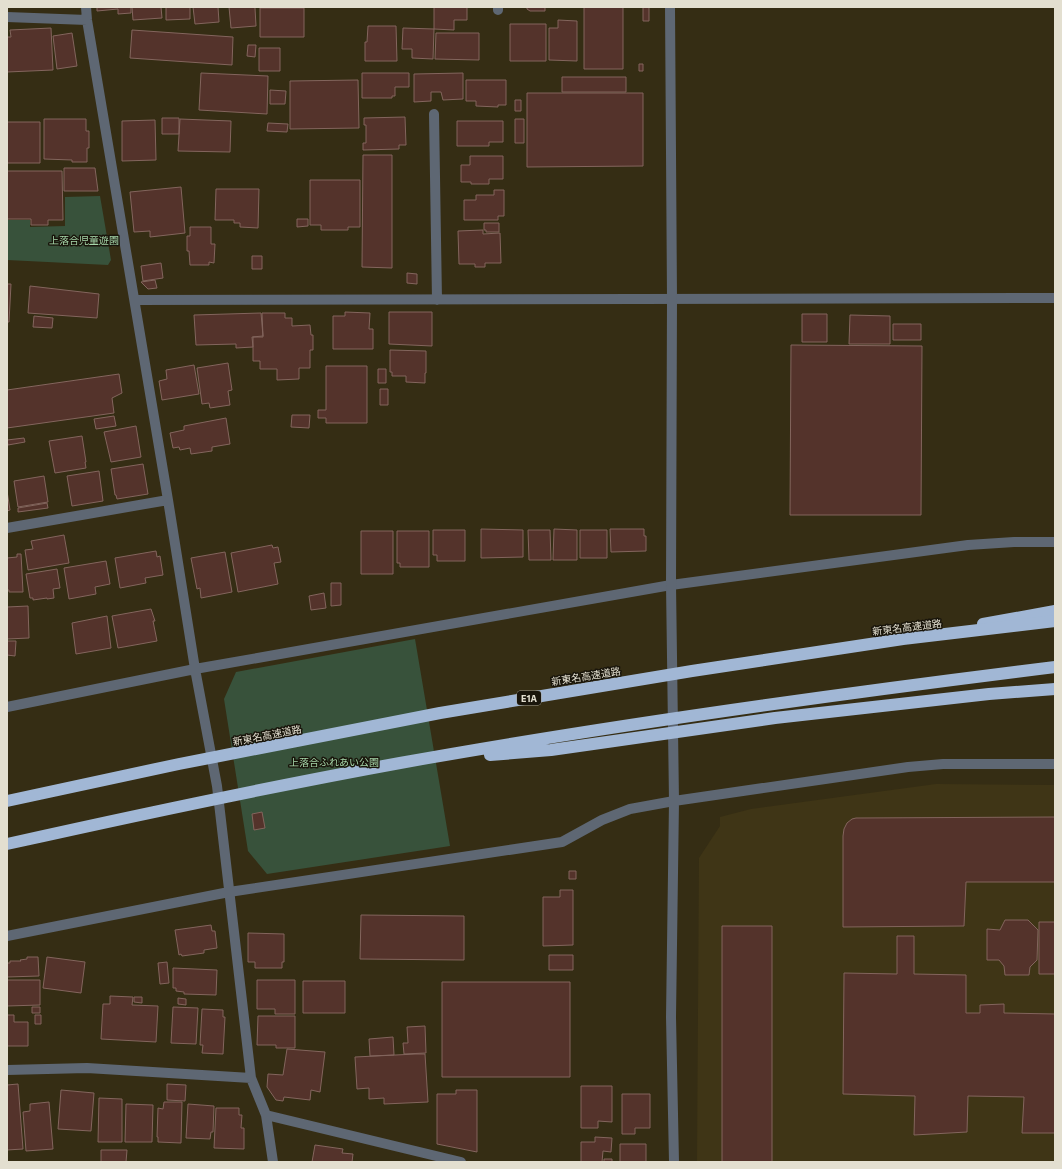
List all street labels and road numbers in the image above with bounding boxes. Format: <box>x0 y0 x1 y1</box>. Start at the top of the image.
street label: 新東名高速道路 <box>872 617 942 637</box>
street label: 新東名高速道路 <box>550 665 622 687</box>
road number: E1A <box>517 691 541 705</box>
street label: 新東名高速道路 <box>231 722 303 748</box>

